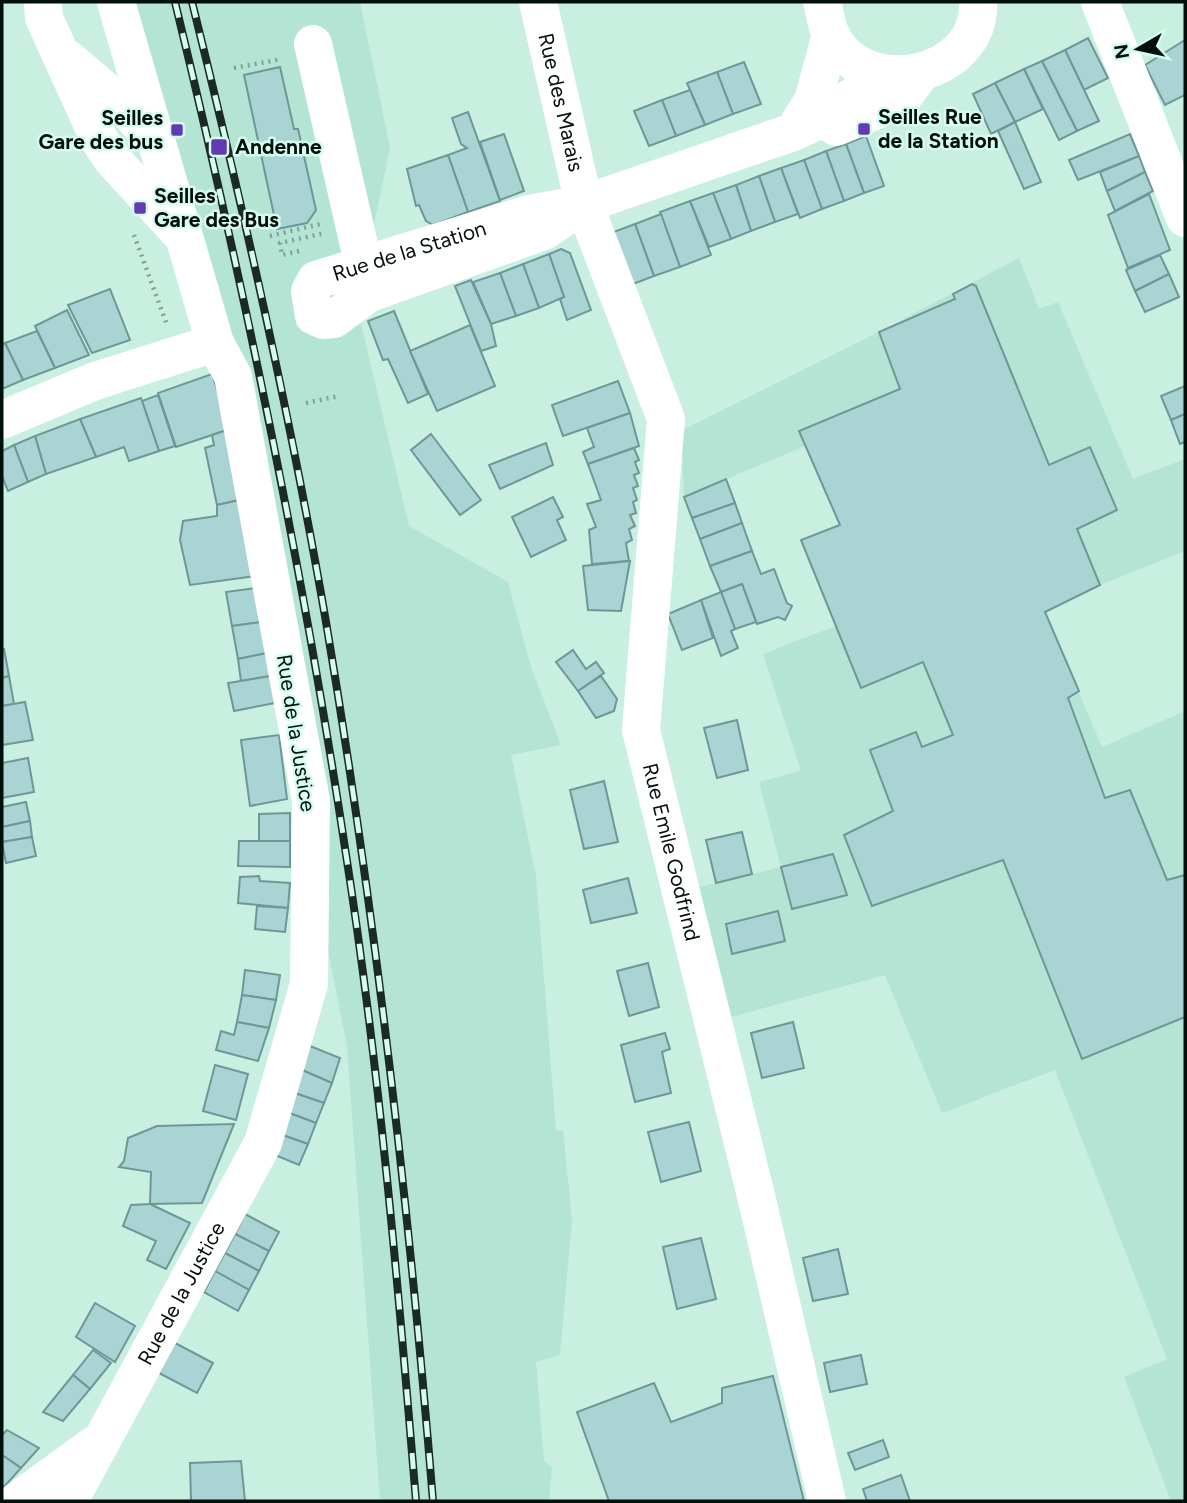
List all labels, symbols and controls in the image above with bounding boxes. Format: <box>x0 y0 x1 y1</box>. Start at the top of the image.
north arrow <box>1103 14 1173 84</box>
street label: Rue des Marais <box>533 31 589 174</box>
text: N <box>1109 43 1134 61</box>
place label: Seilles Rue de la Station <box>878 104 999 153</box>
place label: Seilles Gare des bus <box>38 105 163 154</box>
marker: Seilles Rue de la Station <box>856 121 872 137</box>
marker: Seilles Gare des bus <box>169 122 185 138</box>
place label: Andenne <box>235 134 322 159</box>
marker: Andenne <box>209 137 229 157</box>
place label: Seilles Gare des Bus <box>154 183 279 232</box>
marker: Seilles Gare des Bus <box>132 200 148 216</box>
street label: Rue de la Station <box>329 215 489 286</box>
street label: Rue de la Justice <box>272 652 321 813</box>
street label: Rue Emile Godfrind <box>638 760 706 943</box>
street label: Rue de la Justice <box>132 1217 230 1369</box>

